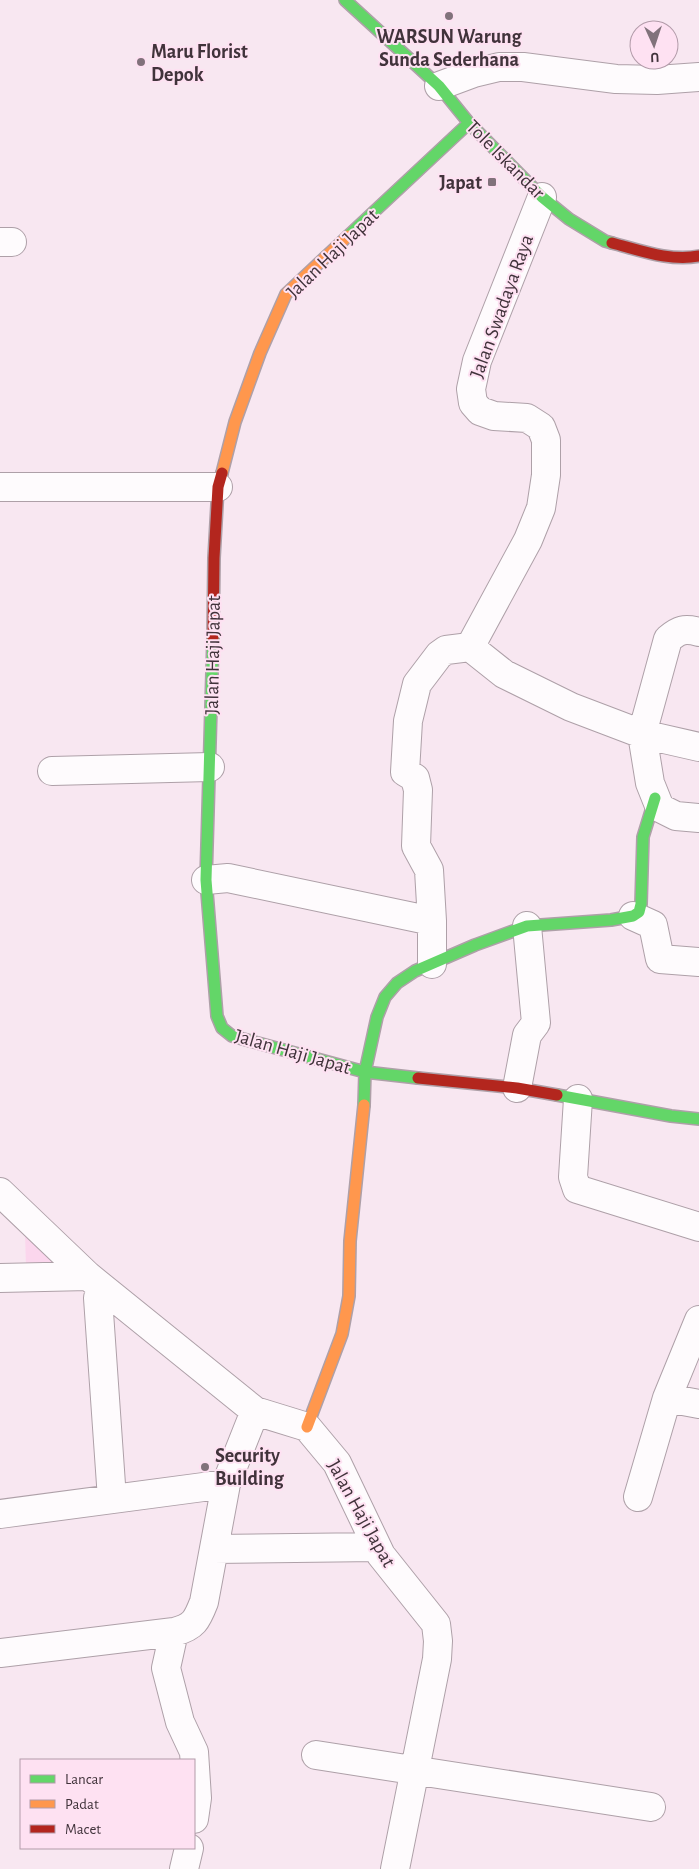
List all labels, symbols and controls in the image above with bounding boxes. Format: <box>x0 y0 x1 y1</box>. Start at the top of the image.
marker: WARSUN Warung Sunda Sederhana <box>443 10 455 22</box>
north arrow <box>629 20 679 70</box>
place label: WARSUN Warung Sunda Sederhana <box>376 27 523 70</box>
place label: Maru Florist Depok <box>151 42 248 85</box>
text: U <box>650 50 659 64</box>
marker: Maru Florist Depok <box>135 56 147 68</box>
street label: Tole Iskandar <box>462 117 549 203</box>
place label: Japat <box>439 173 482 193</box>
marker: Japat <box>486 176 498 188</box>
street label: Jalan Haji Japat <box>283 205 383 302</box>
street label: Jalan Swadaya Raya <box>467 232 537 381</box>
street label: Jalan Haji Japat <box>202 595 224 715</box>
street label: Jalan Haji Japat <box>233 1026 353 1078</box>
place label: Security Building <box>215 1446 285 1489</box>
street label: Jalan Haji Japat <box>323 1456 399 1571</box>
marker: Security Building <box>199 1461 211 1473</box>
legend <box>20 1759 195 1849</box>
text: Lancar <box>65 1772 103 1787</box>
text: Padat <box>65 1797 99 1812</box>
text: Macet <box>65 1822 101 1837</box>

